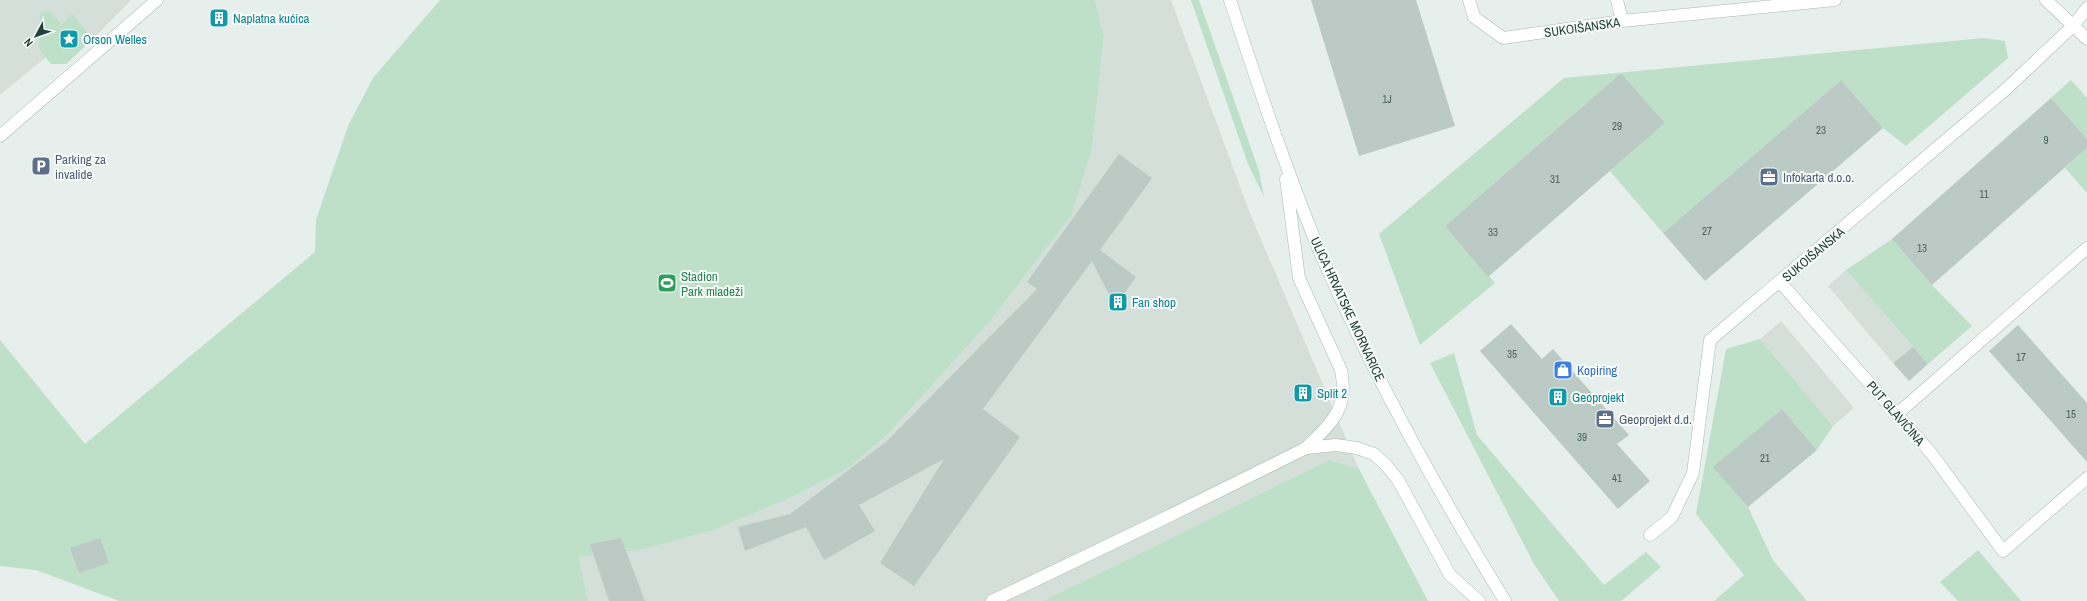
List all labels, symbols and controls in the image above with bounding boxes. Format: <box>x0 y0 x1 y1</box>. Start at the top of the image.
building icon: Naplatna kućica <box>208 7 230 29</box>
place label: Naplatna kućica <box>233 10 310 27</box>
street label: SUKOIŠANSKA <box>1543 14 1622 41</box>
north arrow <box>16 16 56 56</box>
place icon: Orson Welles <box>58 28 80 50</box>
place label: Orson Welles <box>83 31 147 48</box>
text: N <box>21 36 36 50</box>
house number: 1J <box>1382 92 1392 106</box>
house number: 29 <box>1612 119 1622 133</box>
house number: 23 <box>1816 123 1826 137</box>
house number: 9 <box>2043 133 2049 147</box>
place label: Parking za invalide <box>55 151 106 183</box>
parking icon: Parking za invalide <box>30 155 52 177</box>
office icon: Infokarta d.o.o. <box>1758 166 1780 188</box>
place label: Infokarta d.o.o. <box>1783 169 1854 186</box>
house number: 31 <box>1550 172 1560 186</box>
house number: 11 <box>1979 187 1989 201</box>
street label: SUKOIŠANSKA <box>1779 223 1849 285</box>
house number: 27 <box>1702 224 1712 238</box>
house number: 33 <box>1488 225 1498 239</box>
street label: ULICA HRVATSKE MORNARICE <box>1307 234 1389 384</box>
house number: 13 <box>1917 241 1927 255</box>
place label: Stadion Park mladeži <box>681 268 743 300</box>
sports icon: Stadion Park mladeži <box>656 272 678 294</box>
building icon: Fan shop <box>1107 291 1129 313</box>
place label: Fan shop <box>1132 294 1176 311</box>
house number: 35 <box>1507 347 1517 361</box>
house number: 17 <box>2016 350 2026 364</box>
shop icon: Kopiring <box>1552 359 1574 381</box>
place label: Kopiring <box>1577 362 1617 379</box>
street label: PUT GLAVIČINA <box>1863 377 1929 450</box>
building icon: Split 2 <box>1292 382 1314 404</box>
place label: Split 2 <box>1317 385 1347 402</box>
building icon: Geoprojekt <box>1547 386 1569 408</box>
place label: Geoprojekt <box>1572 389 1624 406</box>
house number: 15 <box>2066 407 2076 421</box>
office icon: Geoprojekt d.d. <box>1594 408 1616 430</box>
place label: Geoprojekt d.d. <box>1619 411 1692 428</box>
house number: 39 <box>1577 430 1587 444</box>
house number: 21 <box>1760 451 1770 465</box>
house number: 41 <box>1612 471 1622 485</box>

